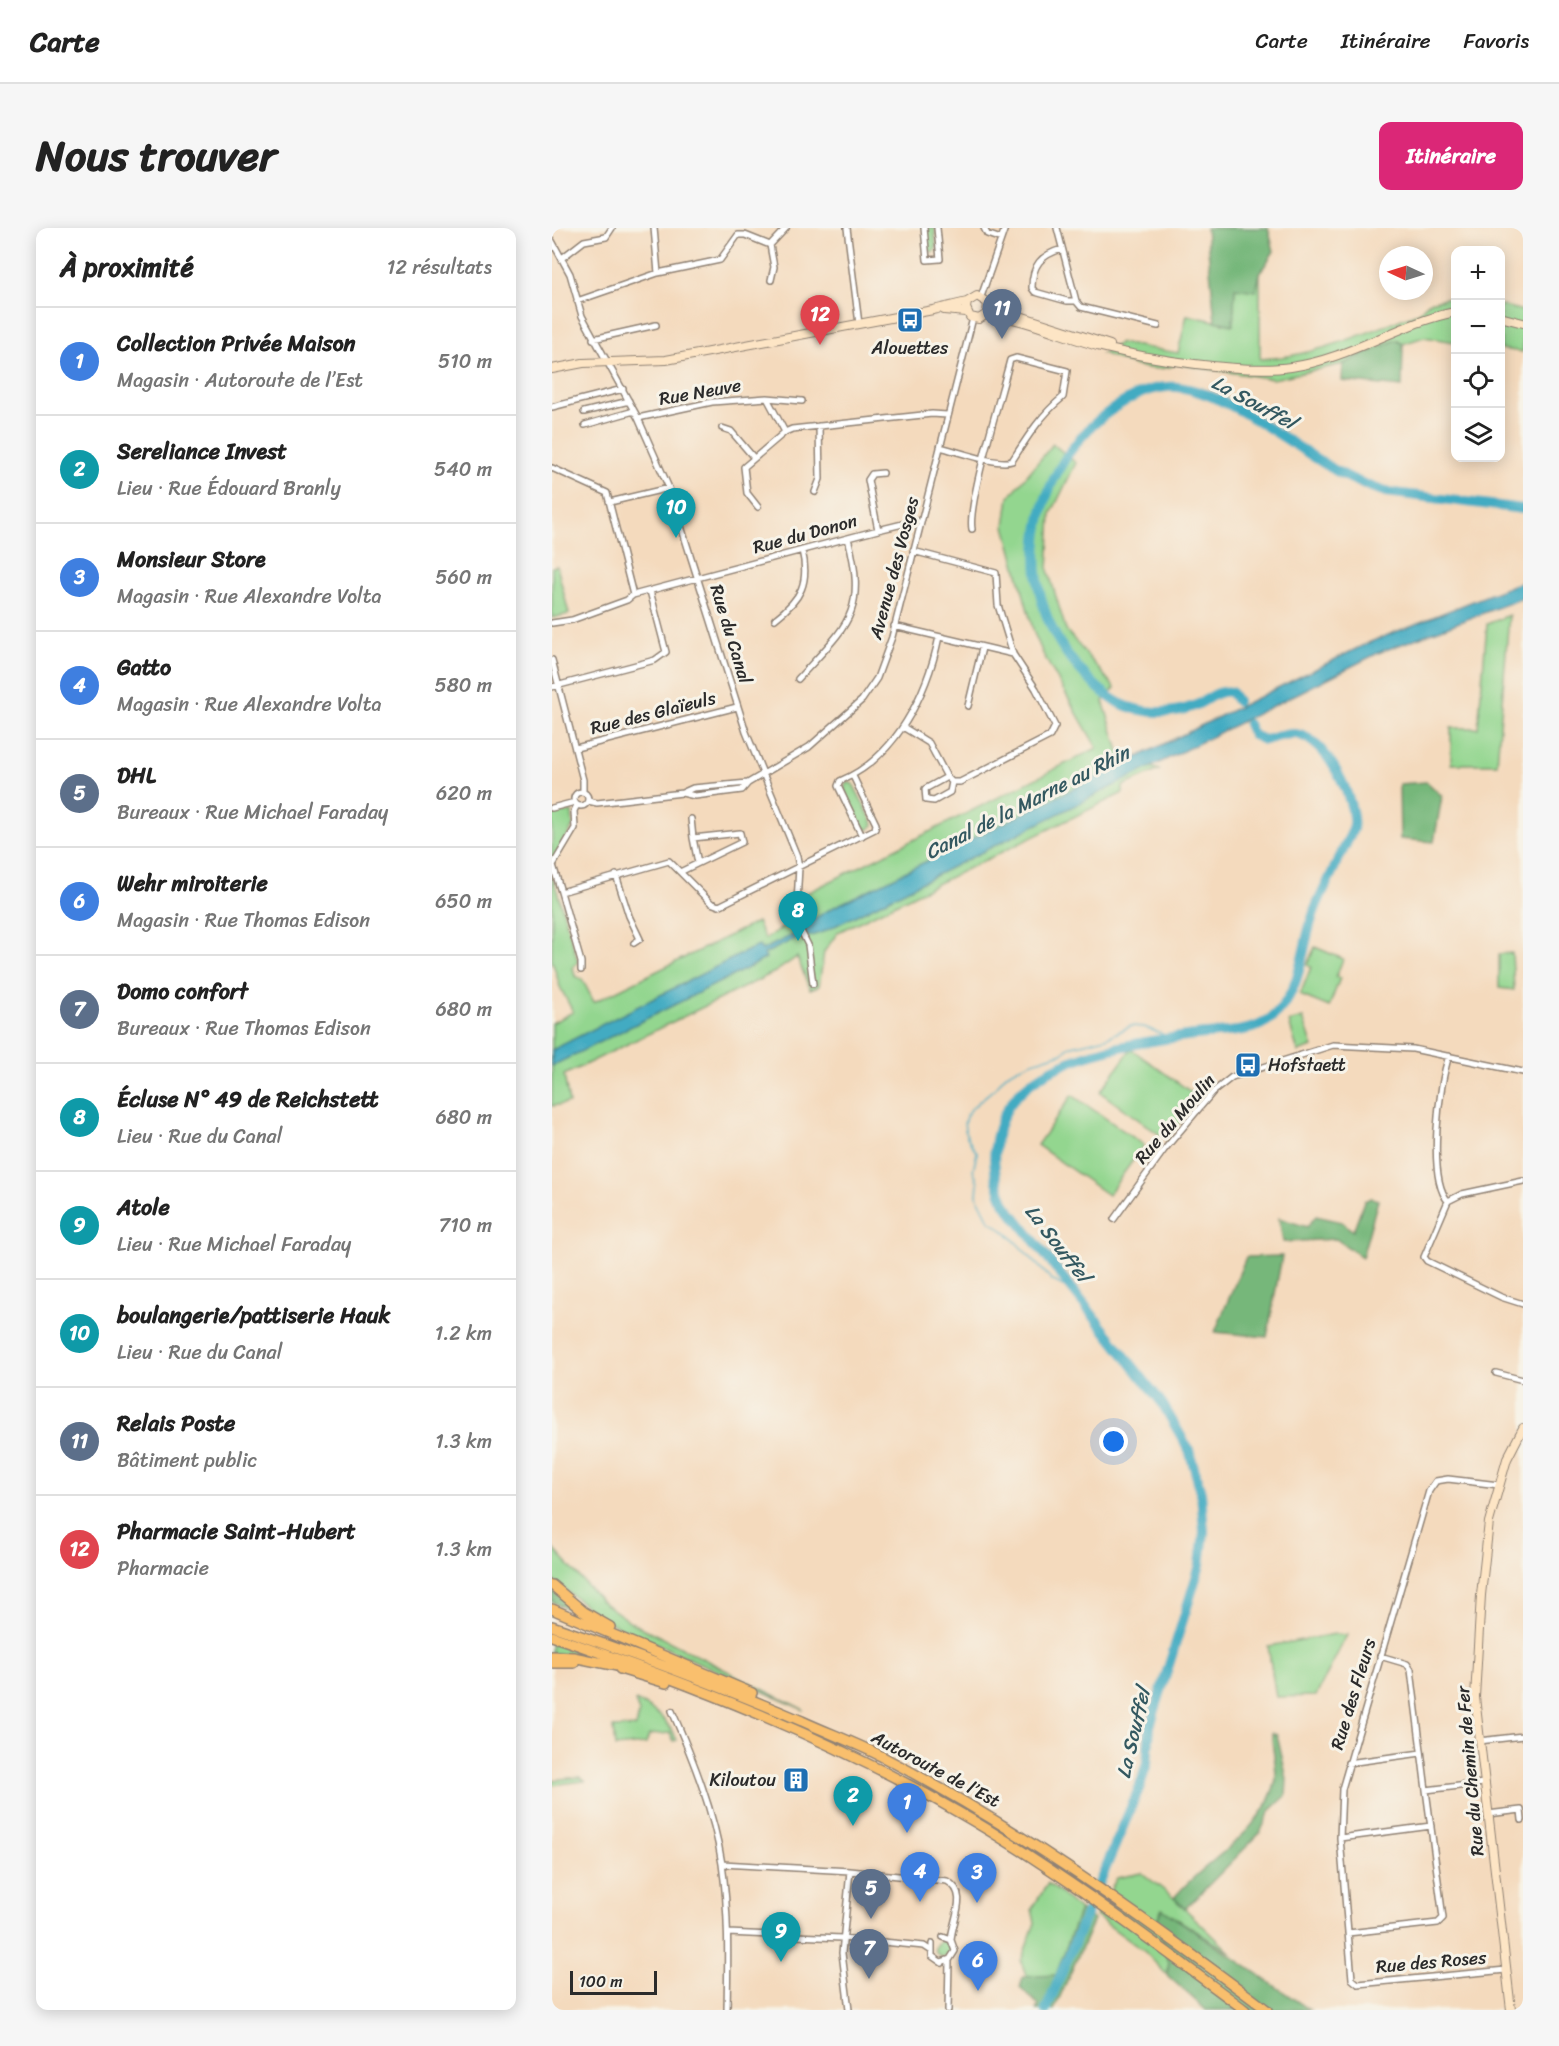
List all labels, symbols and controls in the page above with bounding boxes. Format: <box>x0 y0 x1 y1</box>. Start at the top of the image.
text: Carte <box>30 17 100 66</box>
text: Carte <box>1256 22 1308 60</box>
text: Itinéraire <box>1341 22 1431 60</box>
text: Favoris <box>1464 22 1529 60</box>
text: Nous trouver <box>36 119 276 193</box>
button: Itinéraire <box>1379 122 1523 190</box>
text: À proximité <box>60 244 194 290</box>
north arrow <box>1379 246 1433 300</box>
map controls <box>1451 246 1505 462</box>
button: + <box>1451 246 1505 300</box>
text: 12 résultats <box>387 250 492 285</box>
pin: 11 <box>982 290 1022 339</box>
pin: 12 <box>800 296 840 345</box>
button: − <box>1451 300 1505 354</box>
bus stop icon: Alouettes <box>895 305 925 335</box>
text: Collection Privée Maison <box>117 324 355 363</box>
place label: Alouettes <box>871 332 949 364</box>
text: 1 <box>75 344 84 379</box>
text: 510 m <box>438 344 492 379</box>
button: locate <box>1451 354 1505 408</box>
text: Magasin · Autoroute de l’Est <box>117 363 363 398</box>
water label: La Souffel <box>1205 365 1306 441</box>
street label: Rue Neuve <box>656 369 744 415</box>
button: layers <box>1451 408 1505 462</box>
text: Sereliance Invest <box>117 432 287 471</box>
text: 2 <box>74 452 85 487</box>
text: 540 m <box>434 452 492 487</box>
text: Lieu · Rue Édouard Branly <box>117 471 341 506</box>
pin: 10 <box>656 488 696 538</box>
street label: Avenue des Vosges <box>859 492 929 644</box>
street label: Rue du Donon <box>749 505 861 563</box>
text: Monsieur Store <box>117 540 266 579</box>
text: 3 <box>74 560 85 595</box>
text: 560 m <box>435 560 492 595</box>
text: Magasin · Rue Alexandre Volta <box>117 579 382 614</box>
street label: Rue du Canal <box>701 580 762 688</box>
text: Gatto <box>117 648 171 687</box>
text: 4 <box>73 668 86 703</box>
text: 580 m <box>435 668 492 703</box>
street label: Rue des Glaïeuls <box>587 682 720 744</box>
text: Magasin · Rue Alexandre Volta <box>117 687 382 722</box>
water label: Canal de la Marne au Rhin <box>919 735 1138 869</box>
text: DHL <box>117 756 156 795</box>
text: 5 <box>73 776 86 811</box>
text: 620 m <box>436 776 492 811</box>
text: Bureaux · Rue Michael Faraday <box>117 795 388 830</box>
text: Wehr miroiterie <box>117 864 268 903</box>
text: 6 <box>74 884 85 919</box>
text: 650 m <box>435 884 492 919</box>
pin: 8 <box>778 892 818 941</box>
text: Magasin · Rue Thomas Edison <box>117 903 370 938</box>
text: Domo confort <box>117 972 248 1011</box>
text: 7 <box>74 992 85 1027</box>
text: 680 m <box>435 992 492 1027</box>
text: Bureaux · Rue Thomas Edison <box>117 1011 371 1046</box>
place label: Hofstaett <box>1268 1049 1346 1081</box>
bus stop icon: Hofstaett <box>1233 1050 1263 1080</box>
street label: Rue du Moulin <box>1126 1066 1224 1172</box>
text: Écluse N° 49 de Reichstett <box>117 1080 379 1119</box>
text: 8 <box>73 1100 86 1135</box>
text: 680 m <box>435 1100 492 1135</box>
text: Lieu · Rue du Canal <box>117 1119 282 1154</box>
text: Atole <box>117 1188 170 1227</box>
water label: La Souffel <box>1016 1196 1102 1294</box>
text: 9 <box>73 1208 86 1243</box>
text: 710 m <box>439 1208 492 1243</box>
text: Lieu · Rue Michael Faraday <box>117 1227 351 1262</box>
text: boulangerie/pattiserie Hauk <box>117 1296 390 1335</box>
text: 10 <box>69 1316 90 1351</box>
text: 1.2 km <box>435 1316 492 1351</box>
text: Lieu · Rue du Canal <box>117 1335 282 1370</box>
text: Relais Poste <box>117 1404 235 1443</box>
text: 11 <box>71 1424 88 1459</box>
text: 1.3 km <box>435 1424 492 1459</box>
your location <box>1099 1427 1128 1456</box>
text: Bâtiment public <box>117 1443 258 1478</box>
text: Pharmacie Saint-Hubert <box>117 1512 356 1551</box>
text: 12 <box>69 1532 90 1567</box>
text: 1.3 km <box>435 1532 492 1567</box>
text: Pharmacie <box>117 1551 209 1586</box>
street label: Rue des Fleurs <box>1321 1634 1385 1754</box>
water label: La Souffel <box>1106 1680 1162 1782</box>
street label: Rue du Chemin de Fer <box>1446 1683 1493 1857</box>
street label: Autoroute de l’Est <box>865 1721 1007 1817</box>
place label: Kiloutou <box>710 1764 776 1796</box>
building icon: Kiloutou <box>781 1765 811 1795</box>
pin: 2 <box>834 1776 872 1826</box>
pin: 1 <box>888 1784 926 1833</box>
pin: 4 <box>900 1852 940 1902</box>
pin: 3 <box>958 1854 996 1903</box>
pin: 5 <box>852 1870 890 1919</box>
pin: 9 <box>762 1912 800 1962</box>
pin: 7 <box>850 1930 888 1979</box>
street label: Rue des Roses <box>1375 1941 1488 1983</box>
pin: 6 <box>958 1942 998 1991</box>
text: 100 m <box>579 1967 623 1996</box>
scale bar <box>570 1968 657 1996</box>

